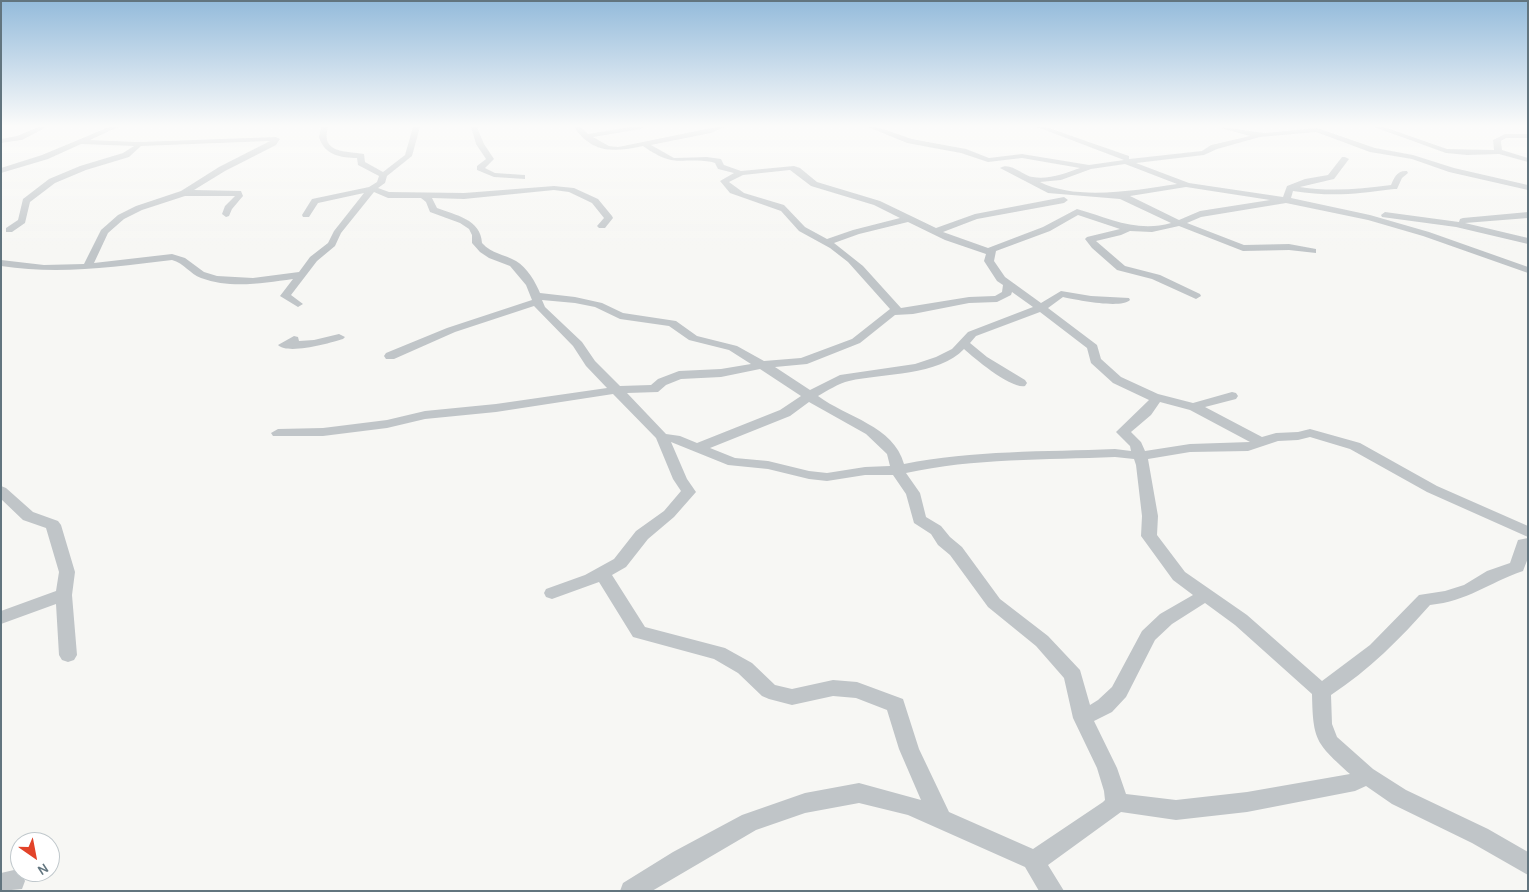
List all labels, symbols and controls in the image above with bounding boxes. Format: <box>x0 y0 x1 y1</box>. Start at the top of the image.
north arrow <box>10 832 60 882</box>
text: N <box>34 859 52 879</box>

